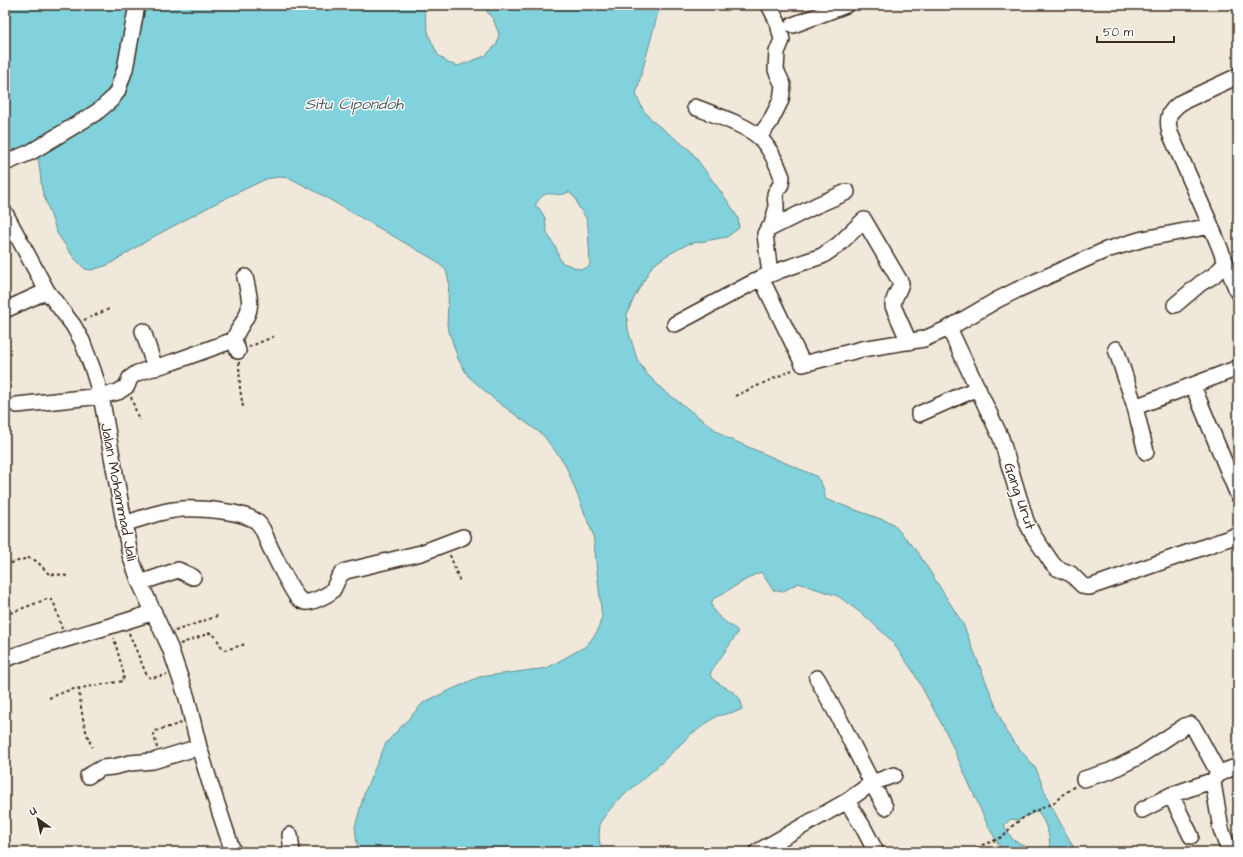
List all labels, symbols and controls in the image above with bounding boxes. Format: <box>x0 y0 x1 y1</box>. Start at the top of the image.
scale bar <box>1097 18 1174 44</box>
text: 50 m <box>1103 24 1134 41</box>
water label: Situ Cipondoh <box>305 93 404 115</box>
street label: Jalan Mohammad Jali <box>95 421 142 563</box>
street label: Gang Urut <box>997 460 1041 533</box>
north arrow <box>18 799 58 839</box>
text: U <box>25 803 40 820</box>

